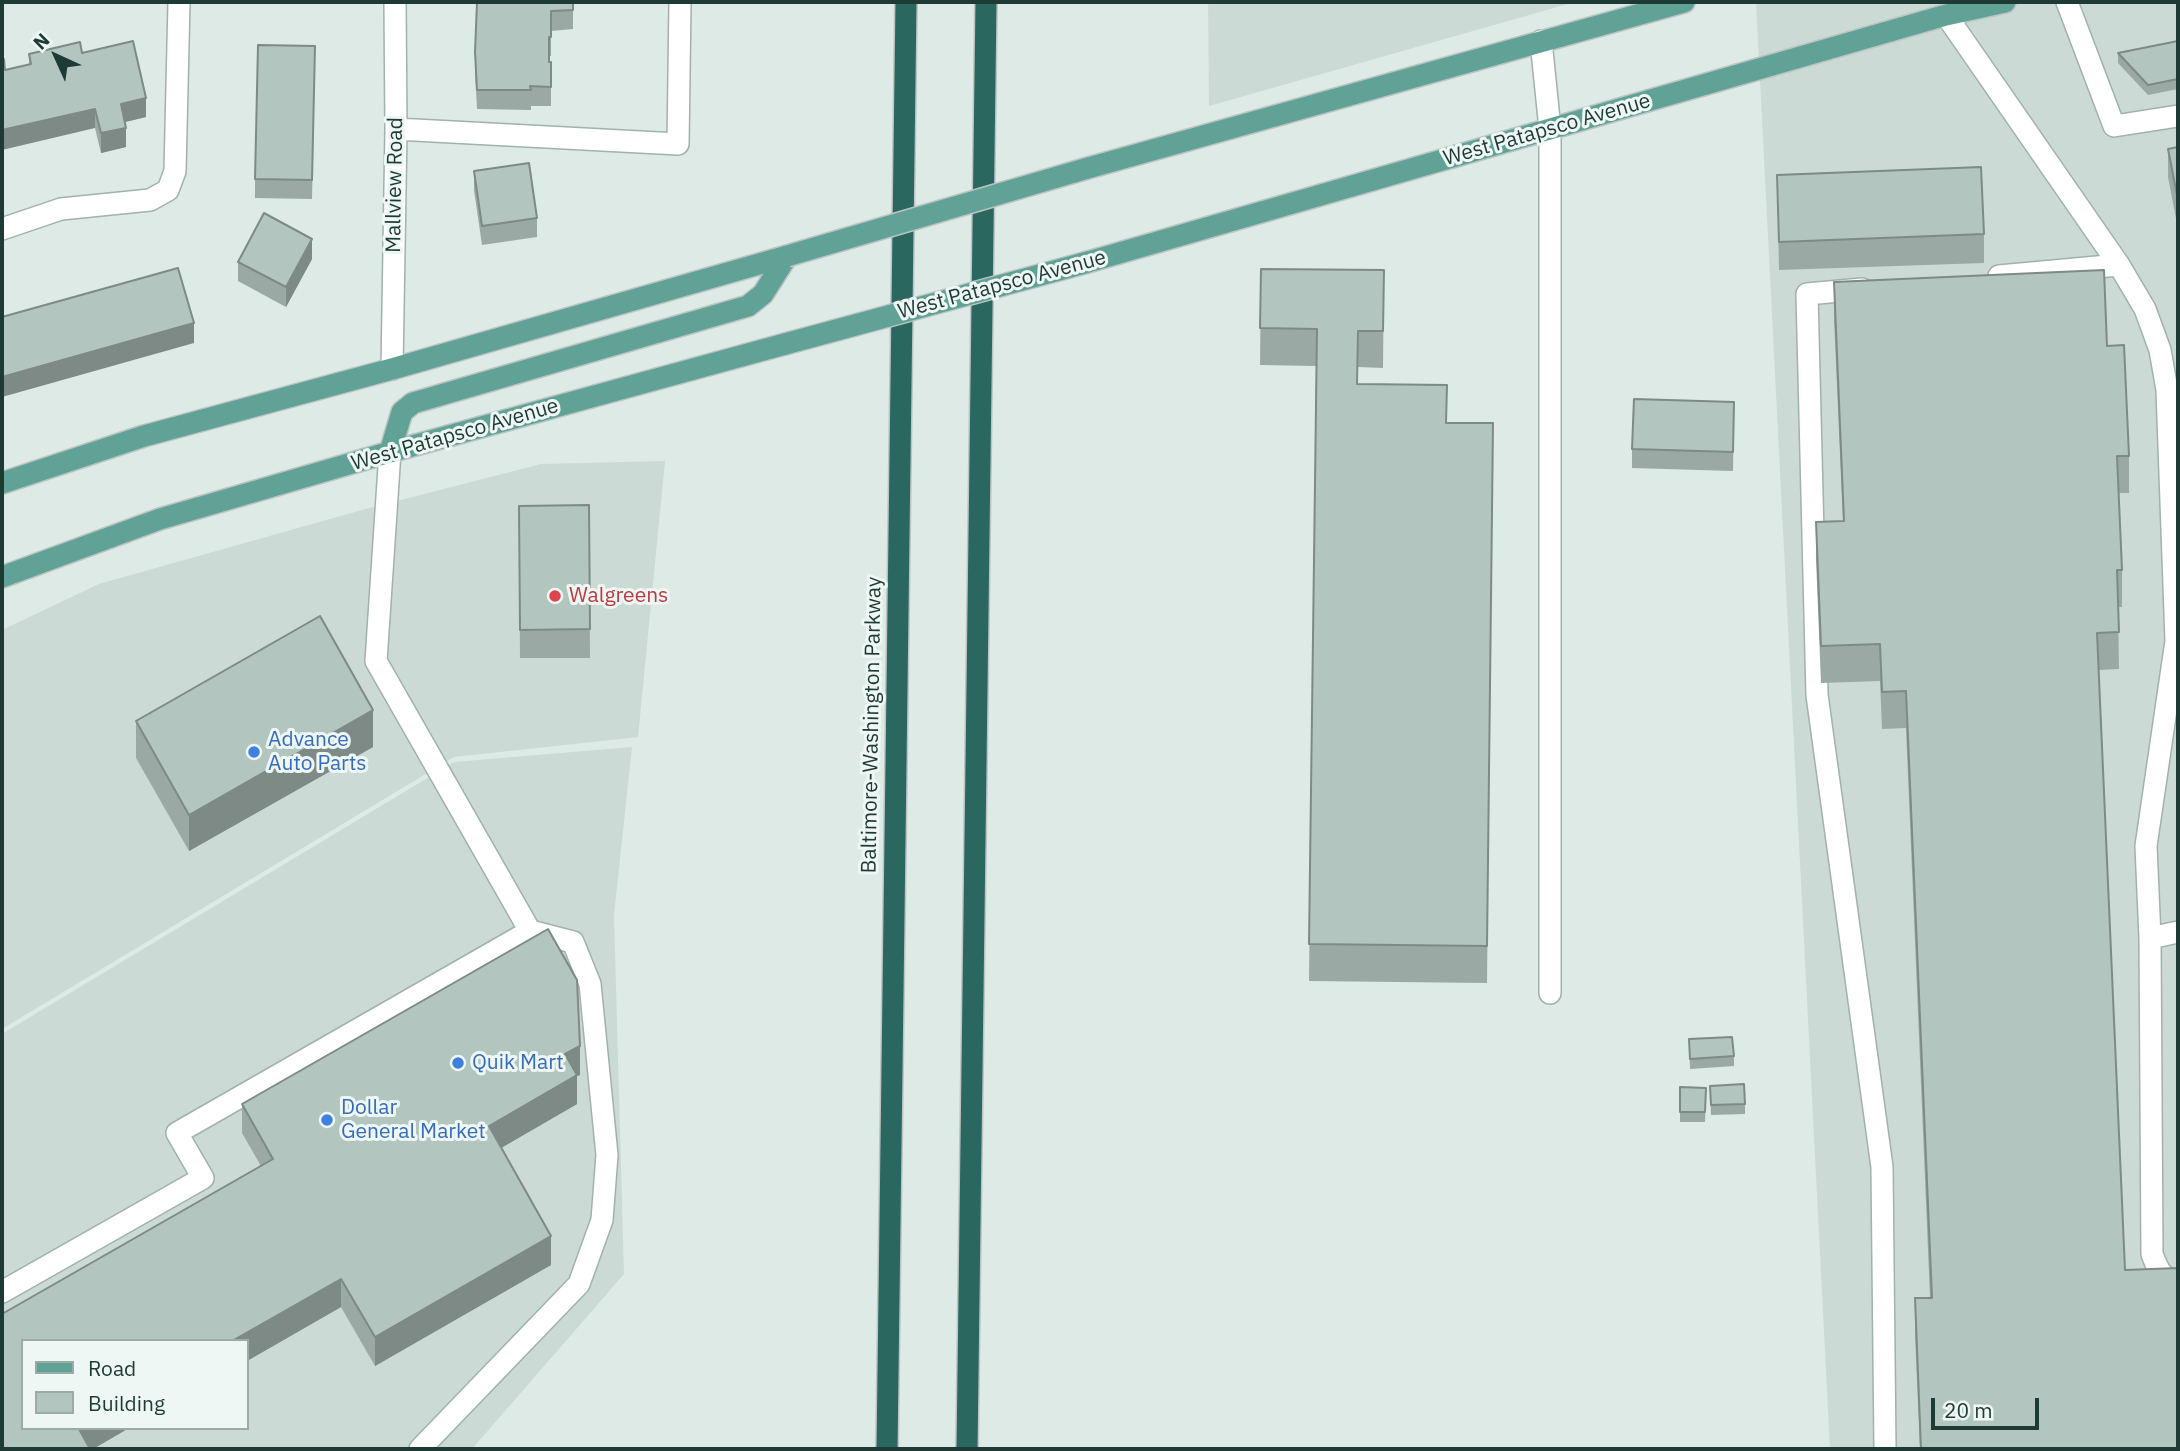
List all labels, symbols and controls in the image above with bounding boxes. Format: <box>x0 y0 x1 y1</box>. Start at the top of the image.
north arrow <box>21 21 91 91</box>
text: N <box>28 28 54 55</box>
street label: West Patapsco Avenue <box>1441 88 1653 172</box>
street label: Mallview Road <box>381 117 409 253</box>
street label: West Patapsco Avenue <box>895 245 1109 325</box>
street label: West Patapsco Avenue <box>349 393 561 477</box>
street label: Baltimore-Washington Parkway <box>857 576 887 874</box>
place label: Walgreens <box>569 583 668 609</box>
marker: Walgreens <box>547 588 563 604</box>
place label: Advance Auto Parts <box>268 727 367 777</box>
marker: Advance Auto Parts <box>246 744 262 760</box>
place label: Quik Mart <box>472 1050 563 1076</box>
marker: Quik Mart <box>450 1055 466 1071</box>
place label: Dollar General Market <box>341 1095 486 1145</box>
marker: Dollar General Market <box>319 1112 335 1128</box>
legend <box>21 1339 248 1430</box>
text: Road <box>88 1354 136 1382</box>
scale bar <box>1935 1384 2044 1428</box>
text: Building <box>88 1389 165 1417</box>
text: 20 m <box>1944 1396 1993 1424</box>

